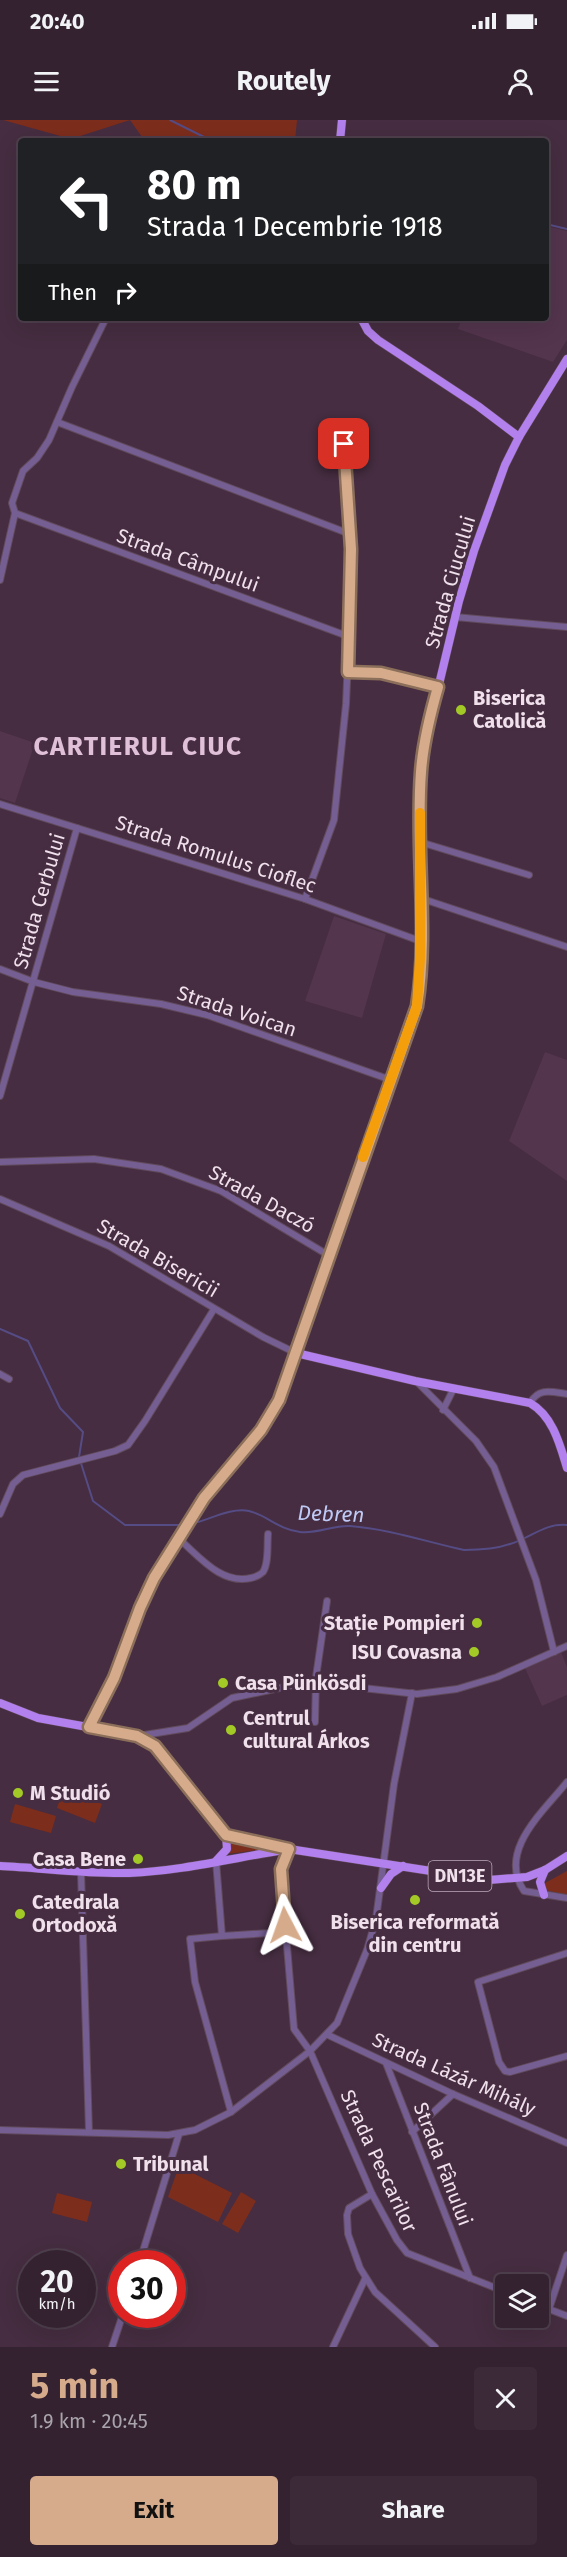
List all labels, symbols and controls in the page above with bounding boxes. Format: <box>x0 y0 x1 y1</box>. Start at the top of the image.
text: 20:40 <box>30 8 85 35</box>
icon: menu <box>30 65 63 98</box>
text: Routely <box>236 65 331 97</box>
icon: person <box>504 65 537 98</box>
text: 80 m <box>147 160 241 210</box>
icon: left <box>48 162 126 240</box>
text: Strada 1 Decembrie 1918 <box>147 211 443 243</box>
icon: right <box>109 276 142 309</box>
text: Then <box>48 279 97 306</box>
pin <box>318 418 369 469</box>
icon: arrive <box>327 427 360 460</box>
street label: Strada Ciucului <box>420 513 480 651</box>
street label: Strada Câmpului <box>113 523 263 597</box>
place label: Biserica Catolică <box>473 686 546 733</box>
marker: Biserica Catolică <box>454 703 468 717</box>
district label: CARTIERUL CIUC <box>34 731 242 762</box>
street label: Strada Romulus Cioflec <box>113 810 319 898</box>
street label: Strada Cerbului <box>8 830 70 972</box>
street label: Strada Voican <box>174 980 300 1042</box>
street label: Strada Daczó <box>205 1160 319 1238</box>
street label: Strada Bisericii <box>93 1214 223 1302</box>
water label: Debren <box>297 1500 365 1528</box>
place label: Stație Pompieri <box>324 1611 465 1637</box>
marker: Stație Pompieri <box>470 1616 484 1630</box>
place label: ISU Covasna <box>352 1640 462 1664</box>
marker: ISU Covasna <box>467 1645 481 1659</box>
place label: Casa Pünkösdi <box>235 1671 366 1695</box>
marker: Casa Pünkösdi <box>216 1676 230 1690</box>
place label: Centrul cultural Árkos <box>243 1706 370 1753</box>
marker: Centrul cultural Árkos <box>224 1723 238 1737</box>
place label: M Studió <box>30 1781 111 1805</box>
marker: M Studió <box>11 1786 25 1800</box>
place label: Casa Bene <box>33 1847 126 1871</box>
marker: Casa Bene <box>131 1852 145 1866</box>
road number: DN13E <box>428 1861 492 1891</box>
place label: Catedrala Ortodoxă <box>32 1890 120 1937</box>
position arrow <box>253 1893 317 1957</box>
marker: Biserica reformată din centru <box>408 1893 422 1907</box>
marker: Catedrala Ortodoxă <box>13 1907 27 1921</box>
place label: Biserica reformată din centru <box>331 1910 499 1957</box>
street label: Strada Lázár Mihály <box>369 2027 540 2121</box>
street label: Strada Pescarilor <box>336 2086 423 2236</box>
street label: Strada Fânului <box>408 2099 478 2229</box>
place label: Tribunal <box>133 2152 209 2176</box>
marker: Tribunal <box>114 2157 128 2171</box>
speed limit sign: 30 <box>108 2250 186 2328</box>
text: 20 <box>40 2264 74 2300</box>
map controls <box>495 2274 549 2328</box>
button: layers <box>495 2274 549 2328</box>
text: km/h <box>38 2295 76 2313</box>
text: 5 min <box>30 2364 119 2408</box>
button: close <box>474 2367 537 2430</box>
text: 1.9 km · 20:45 <box>30 2409 148 2433</box>
button: Exit <box>30 2476 278 2545</box>
button: Share <box>290 2476 537 2545</box>

